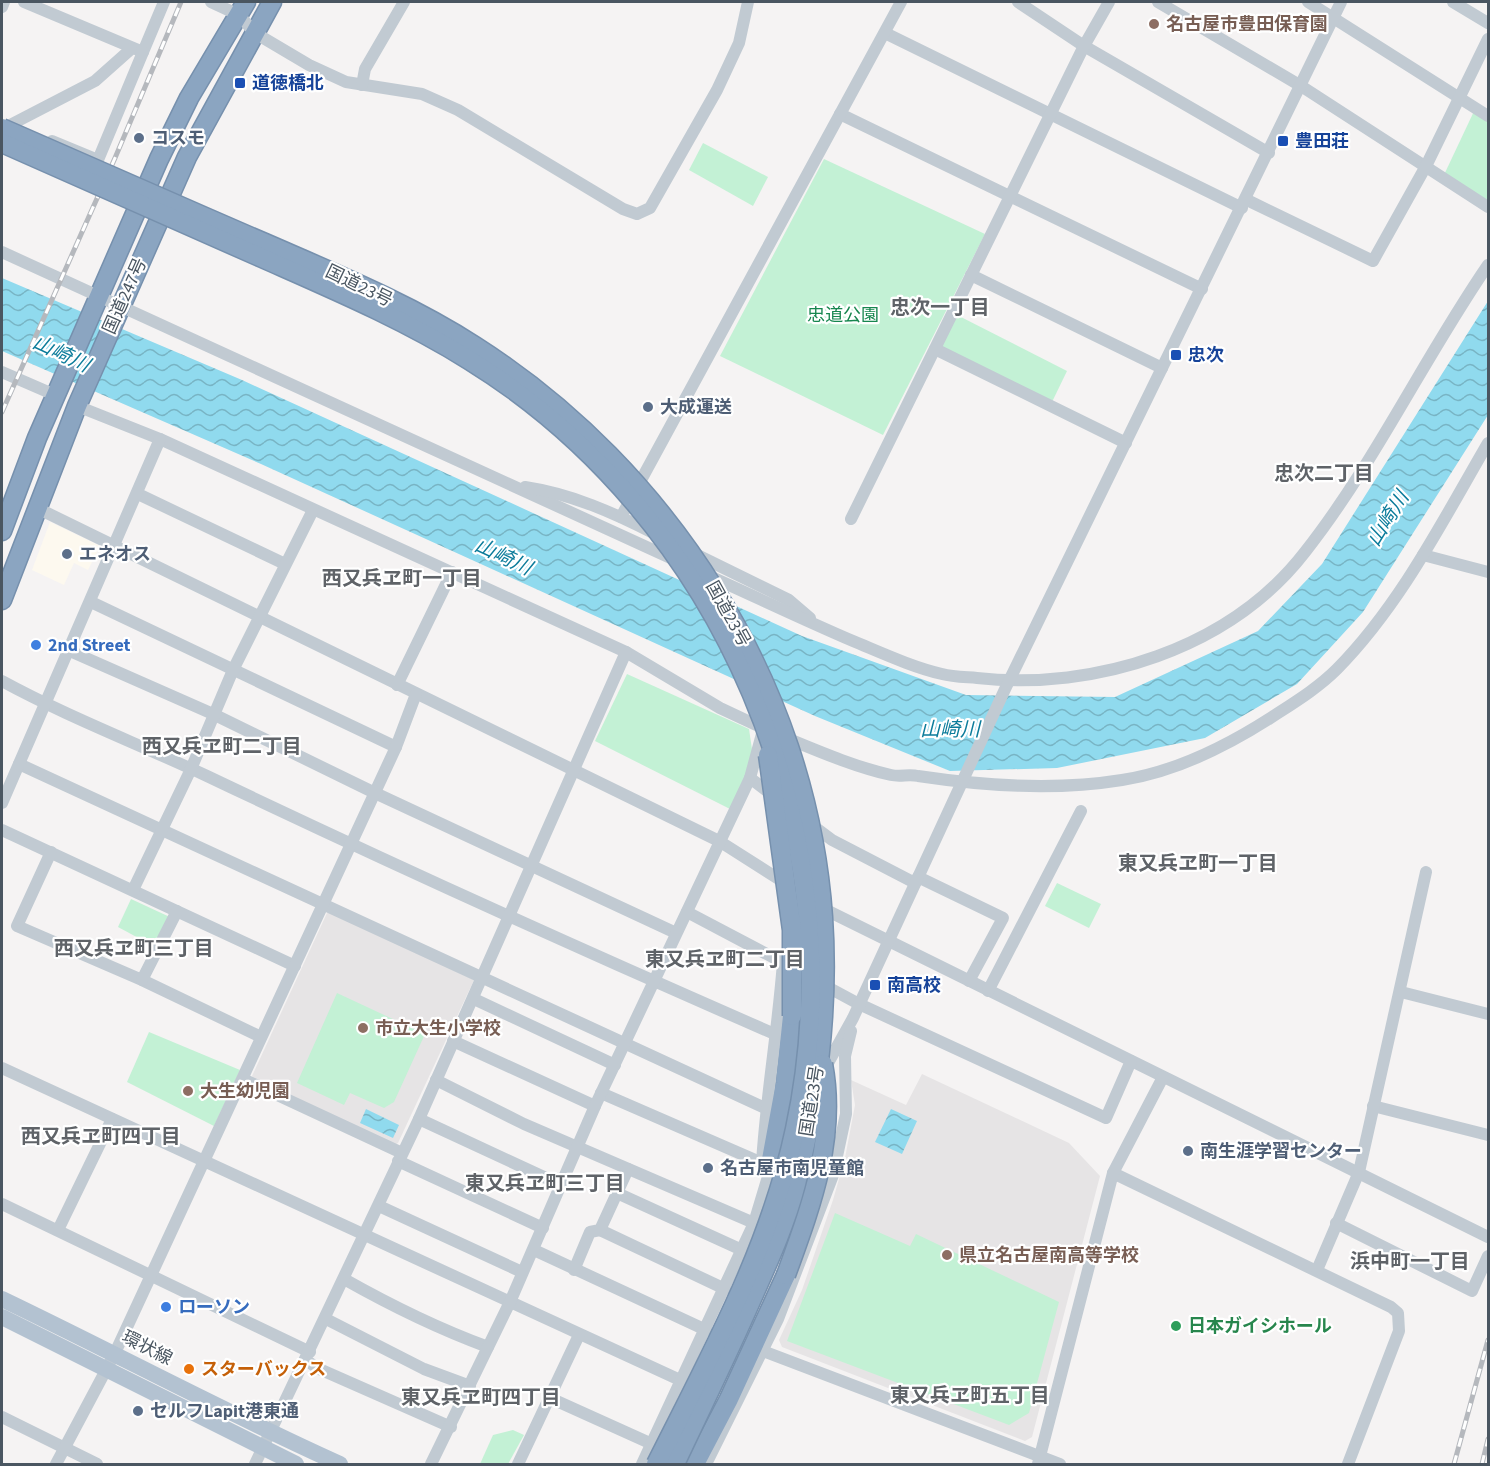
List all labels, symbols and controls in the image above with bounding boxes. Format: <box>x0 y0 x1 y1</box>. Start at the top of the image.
place label: 名古屋市豊田保育園 <box>1166 12 1328 37</box>
marker: 名古屋市豊田保育園 <box>1147 17 1161 31</box>
place label: 道徳橋北 <box>252 71 324 96</box>
marker: 道徳橋北 <box>233 76 247 90</box>
place label: コスモ <box>151 126 205 151</box>
place label: 豊田荘 <box>1295 129 1349 154</box>
marker: コスモ <box>132 131 146 145</box>
marker: 豊田荘 <box>1276 134 1290 148</box>
street label: 国道247号 <box>97 254 153 338</box>
street label: 国道23号 <box>321 259 397 313</box>
district label: 忠次一丁目 <box>890 294 990 322</box>
park label: 忠道公園 <box>807 303 879 328</box>
water label: 山崎川 <box>28 329 96 380</box>
place label: 忠次 <box>1188 343 1224 368</box>
marker: 忠次 <box>1169 348 1183 362</box>
place label: 大成運送 <box>660 395 732 420</box>
marker: 大成運送 <box>641 400 655 414</box>
district label: 忠次二丁目 <box>1274 460 1374 488</box>
water label: 山崎川 <box>1360 484 1417 552</box>
water label: 山崎川 <box>470 532 538 583</box>
place label: エネオス <box>79 542 151 567</box>
marker: エネオス <box>60 547 74 561</box>
district label: 西又兵ヱ町一丁目 <box>322 565 482 593</box>
street label: 国道23号 <box>700 576 756 652</box>
place label: 2nd Street <box>48 633 131 658</box>
marker: 2nd Street <box>29 638 43 652</box>
water label: 山崎川 <box>920 716 982 744</box>
district label: 西又兵ヱ町二丁目 <box>142 733 302 761</box>
district label: 東又兵ヱ町一丁目 <box>1118 850 1278 878</box>
district label: 西又兵ヱ町三丁目 <box>54 935 214 963</box>
district label: 東又兵ヱ町二丁目 <box>645 946 805 974</box>
place label: 南高校 <box>887 973 941 998</box>
marker: 南高校 <box>868 978 882 992</box>
place label: 市立大生小学校 <box>375 1016 501 1041</box>
marker: 市立大生小学校 <box>356 1021 370 1035</box>
street label: 国道23号 <box>794 1064 830 1138</box>
place label: 大生幼児園 <box>200 1079 290 1104</box>
marker: 大生幼児園 <box>181 1084 195 1098</box>
district label: 西又兵ヱ町四丁目 <box>21 1123 181 1151</box>
place label: 南生涯学習センター <box>1200 1139 1362 1164</box>
marker: 南生涯学習センター <box>1181 1144 1195 1158</box>
place label: 名古屋市南児童館 <box>720 1156 864 1181</box>
marker: 名古屋市南児童館 <box>701 1161 715 1175</box>
district label: 東又兵ヱ町三丁目 <box>465 1170 625 1198</box>
place label: 県立名古屋南高等学校 <box>959 1243 1139 1268</box>
marker: 県立名古屋南高等学校 <box>940 1248 954 1262</box>
district label: 浜中町一丁目 <box>1350 1248 1470 1276</box>
place label: ローソン <box>178 1295 250 1320</box>
marker: ローソン <box>159 1300 173 1314</box>
place label: 日本ガイシホール <box>1188 1314 1332 1339</box>
marker: 日本ガイシホール <box>1169 1319 1183 1333</box>
street label: 環状線 <box>117 1325 177 1371</box>
place label: スターバックス <box>201 1357 326 1382</box>
marker: スターバックス <box>182 1362 196 1376</box>
district label: 東又兵ヱ町五丁目 <box>890 1382 1050 1410</box>
district label: 東又兵ヱ町四丁目 <box>401 1384 561 1412</box>
place label: セルフLapit港東通 <box>150 1399 299 1424</box>
marker: セルフLapit港東通 <box>131 1404 145 1418</box>

